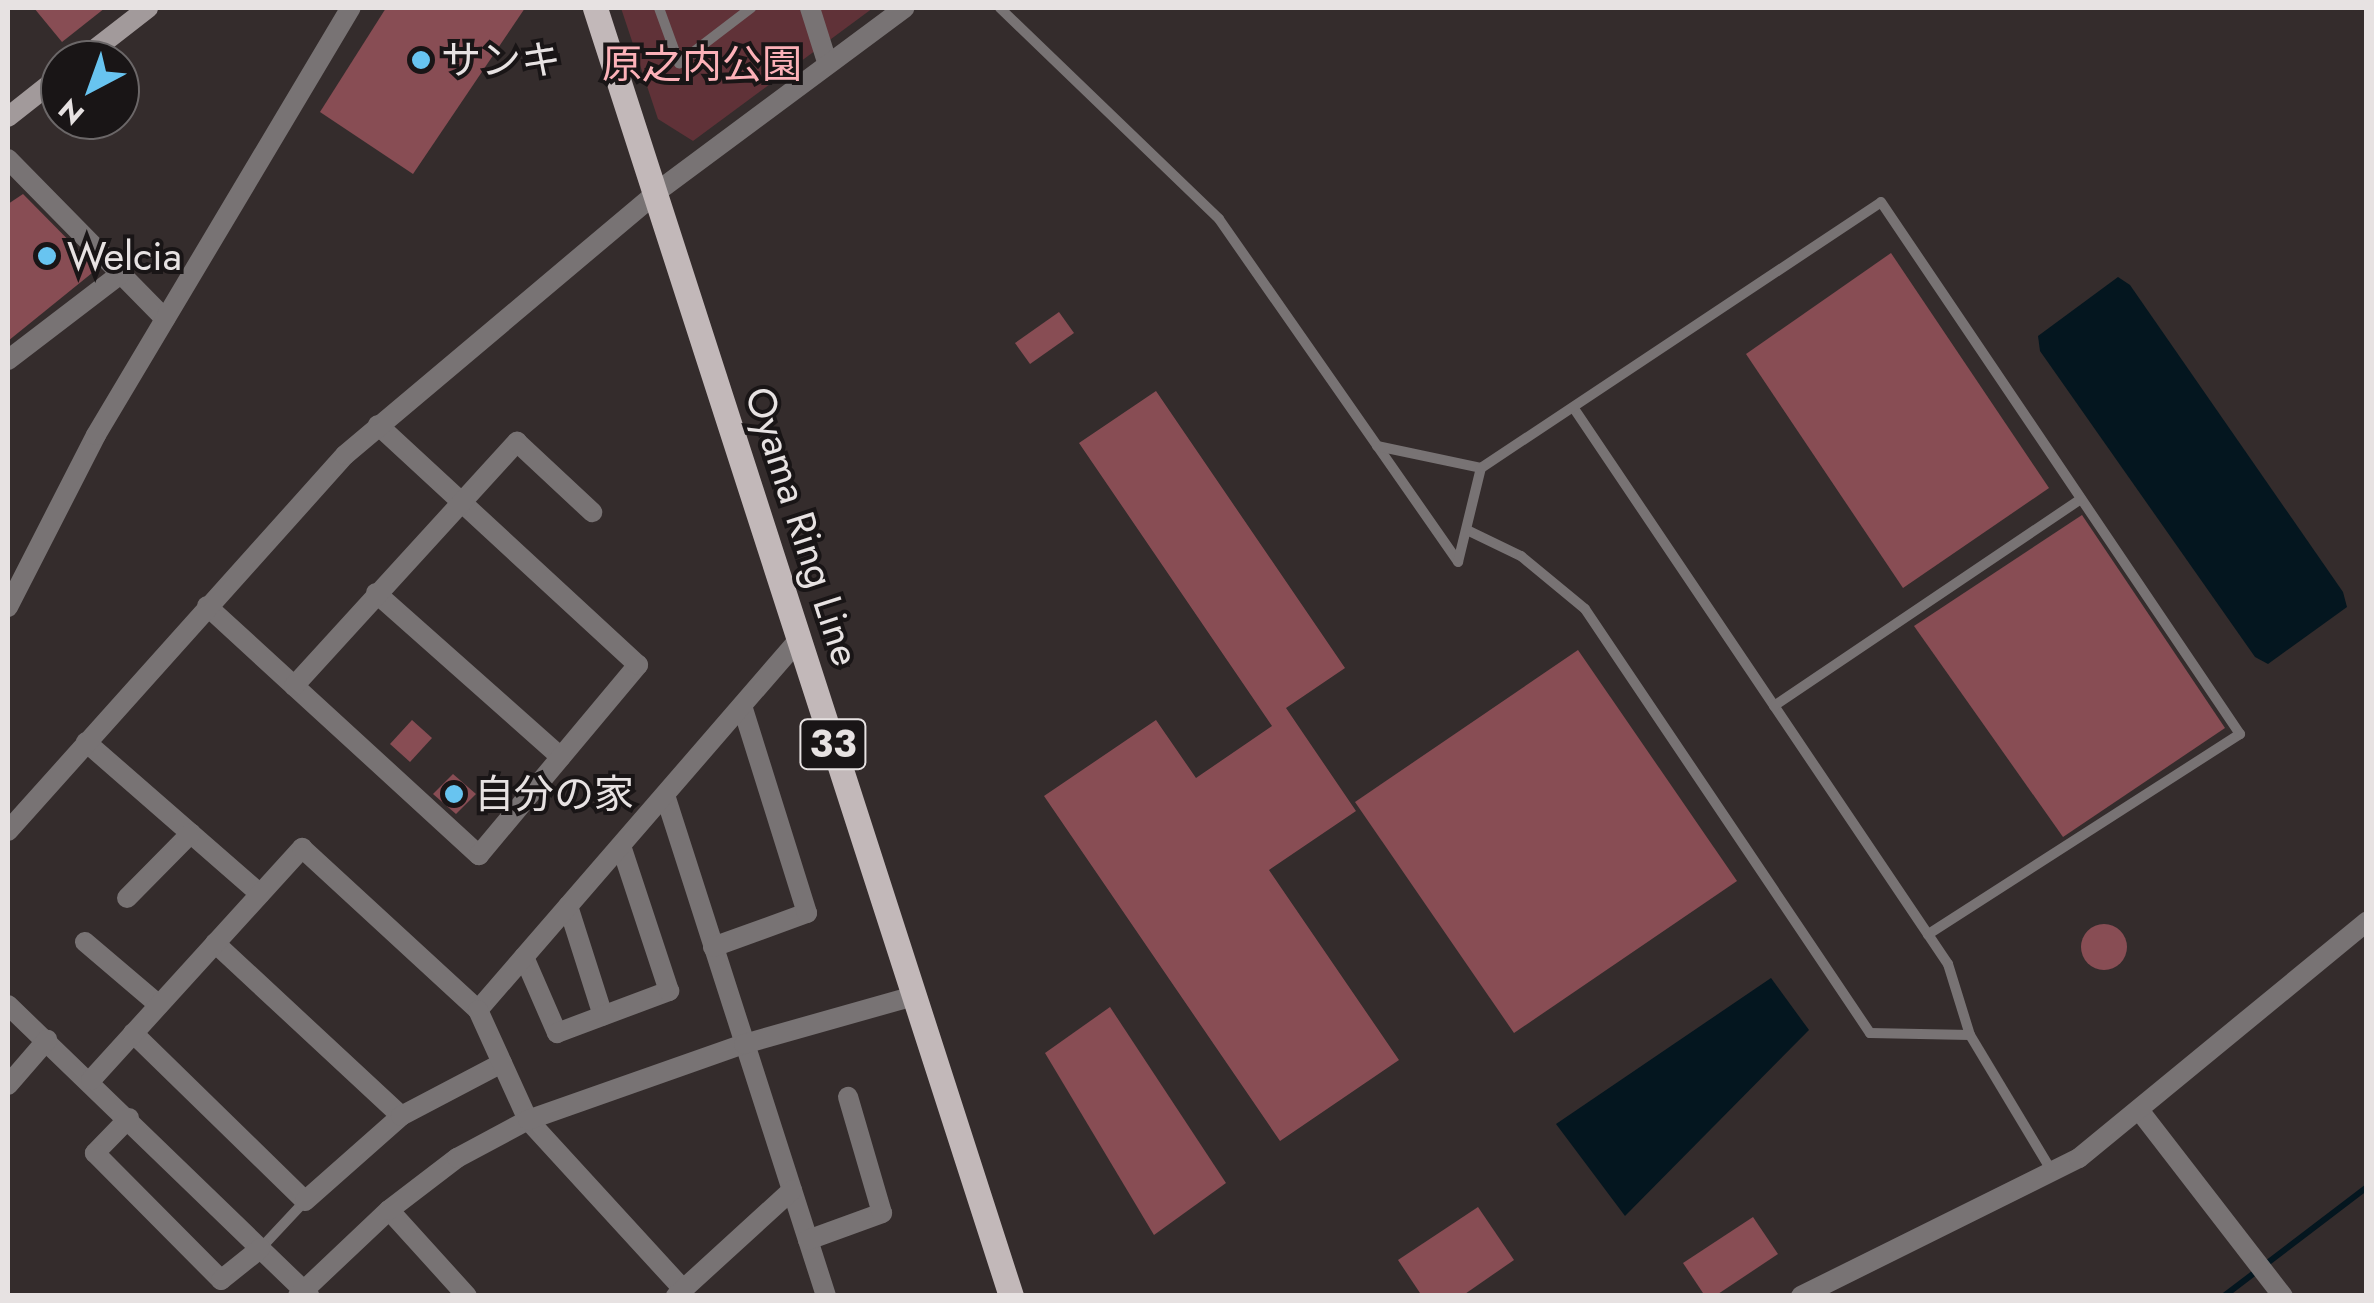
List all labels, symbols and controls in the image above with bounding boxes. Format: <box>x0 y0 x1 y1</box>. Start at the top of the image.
place label: サンキ <box>441 36 561 84</box>
north arrow <box>40 40 140 140</box>
park label: 原之内公園 <box>602 40 802 88</box>
marker: サンキ <box>410 49 432 71</box>
text: N <box>49 89 93 134</box>
place label: Welcia <box>67 232 182 280</box>
marker: Welcia <box>36 245 58 267</box>
street label: Oyama Ring Line <box>735 381 871 671</box>
road number: 33 <box>798 711 868 777</box>
place label: 自分の家 <box>474 770 634 818</box>
marker: 自分の家 <box>443 783 465 805</box>

